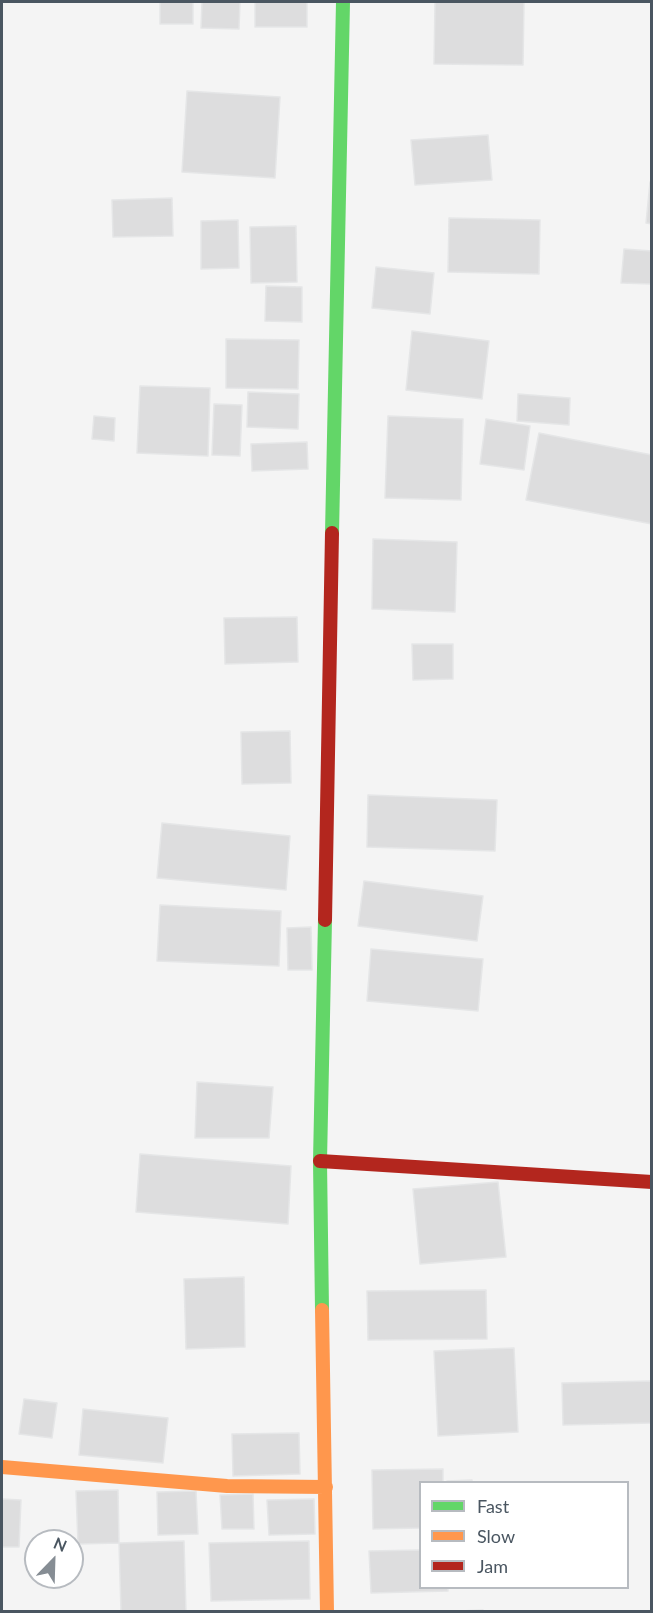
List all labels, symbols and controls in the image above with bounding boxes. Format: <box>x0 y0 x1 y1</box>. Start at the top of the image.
legend <box>419 1481 629 1589</box>
text: Fast <box>477 1495 509 1517</box>
text: Slow <box>477 1525 515 1547</box>
north arrow <box>24 1529 84 1589</box>
text: N <box>51 1533 70 1555</box>
text: Jam <box>477 1555 508 1577</box>

